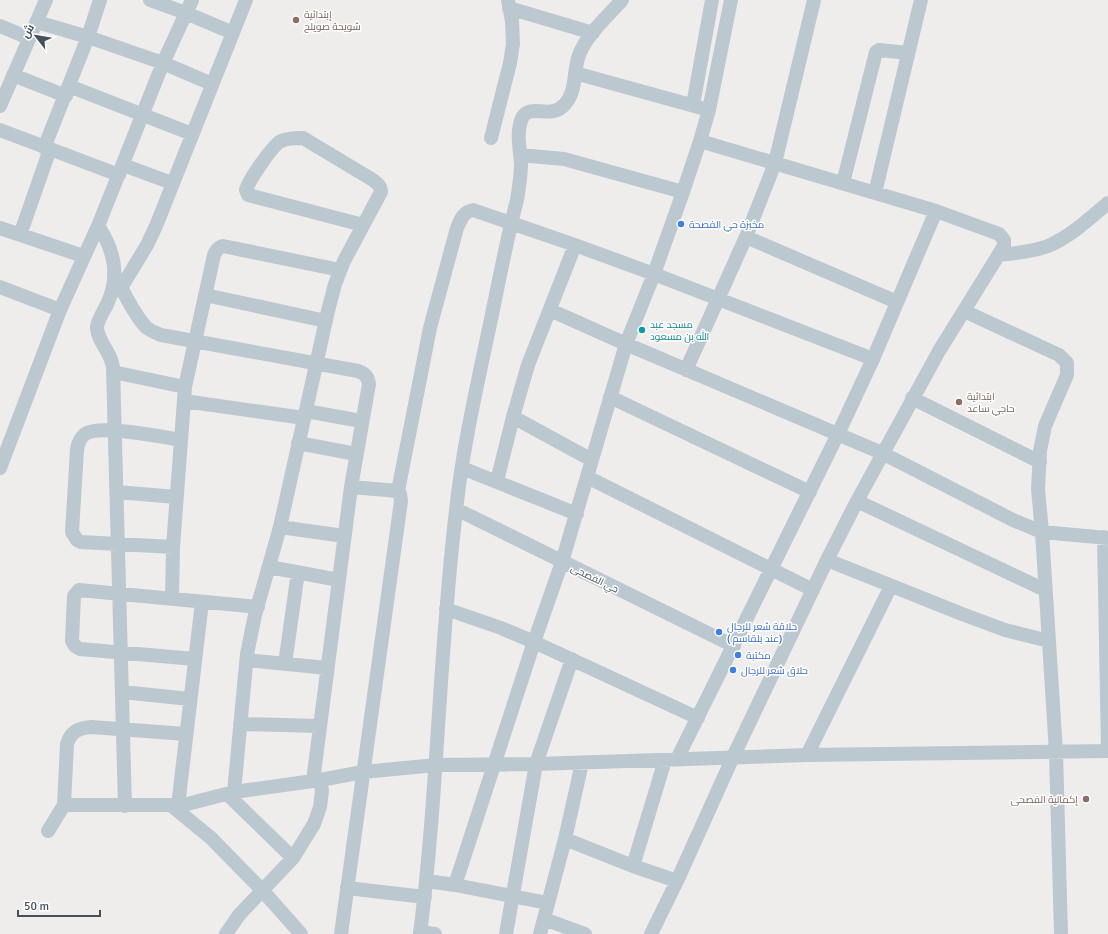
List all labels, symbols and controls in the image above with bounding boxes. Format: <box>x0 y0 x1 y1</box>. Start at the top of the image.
place label: إبتدائية شويحة صويلح <box>304 9 361 33</box>
marker: إبتدائية شويحة صويلح <box>291 15 301 25</box>
north arrow <box>16 16 56 56</box>
text: ش <box>19 22 37 41</box>
marker: مخبزة حي الفصحة <box>676 219 686 229</box>
place label: مخبزة حي الفصحة <box>689 219 764 232</box>
place label: مسجد عبد الله بن مسعود <box>650 319 709 343</box>
marker: مسجد عبد الله بن مسعود <box>637 325 647 335</box>
place label: ابتدائية حاجي ساعد <box>967 391 1015 416</box>
marker: ابتدائية حاجي ساعد <box>954 397 964 407</box>
street label: حي الفصحى <box>568 562 620 597</box>
place label: حلاقة شعر للرجال ( عند بلقاسم) <box>727 621 797 646</box>
marker: حلاقة شعر للرجال ( عند بلقاسم) <box>714 627 724 637</box>
marker: مكتبة <box>733 650 743 660</box>
place label: مكتبة <box>746 650 771 662</box>
marker: حلاق شعر للرجال <box>728 665 738 675</box>
place label: حلاق شعر للرجال <box>741 665 808 677</box>
place label: إكمالية الفصحى <box>1010 794 1078 806</box>
marker: إكمالية الفصحى <box>1081 794 1091 804</box>
scale bar <box>18 892 100 918</box>
text: 50 m <box>24 899 49 914</box>

